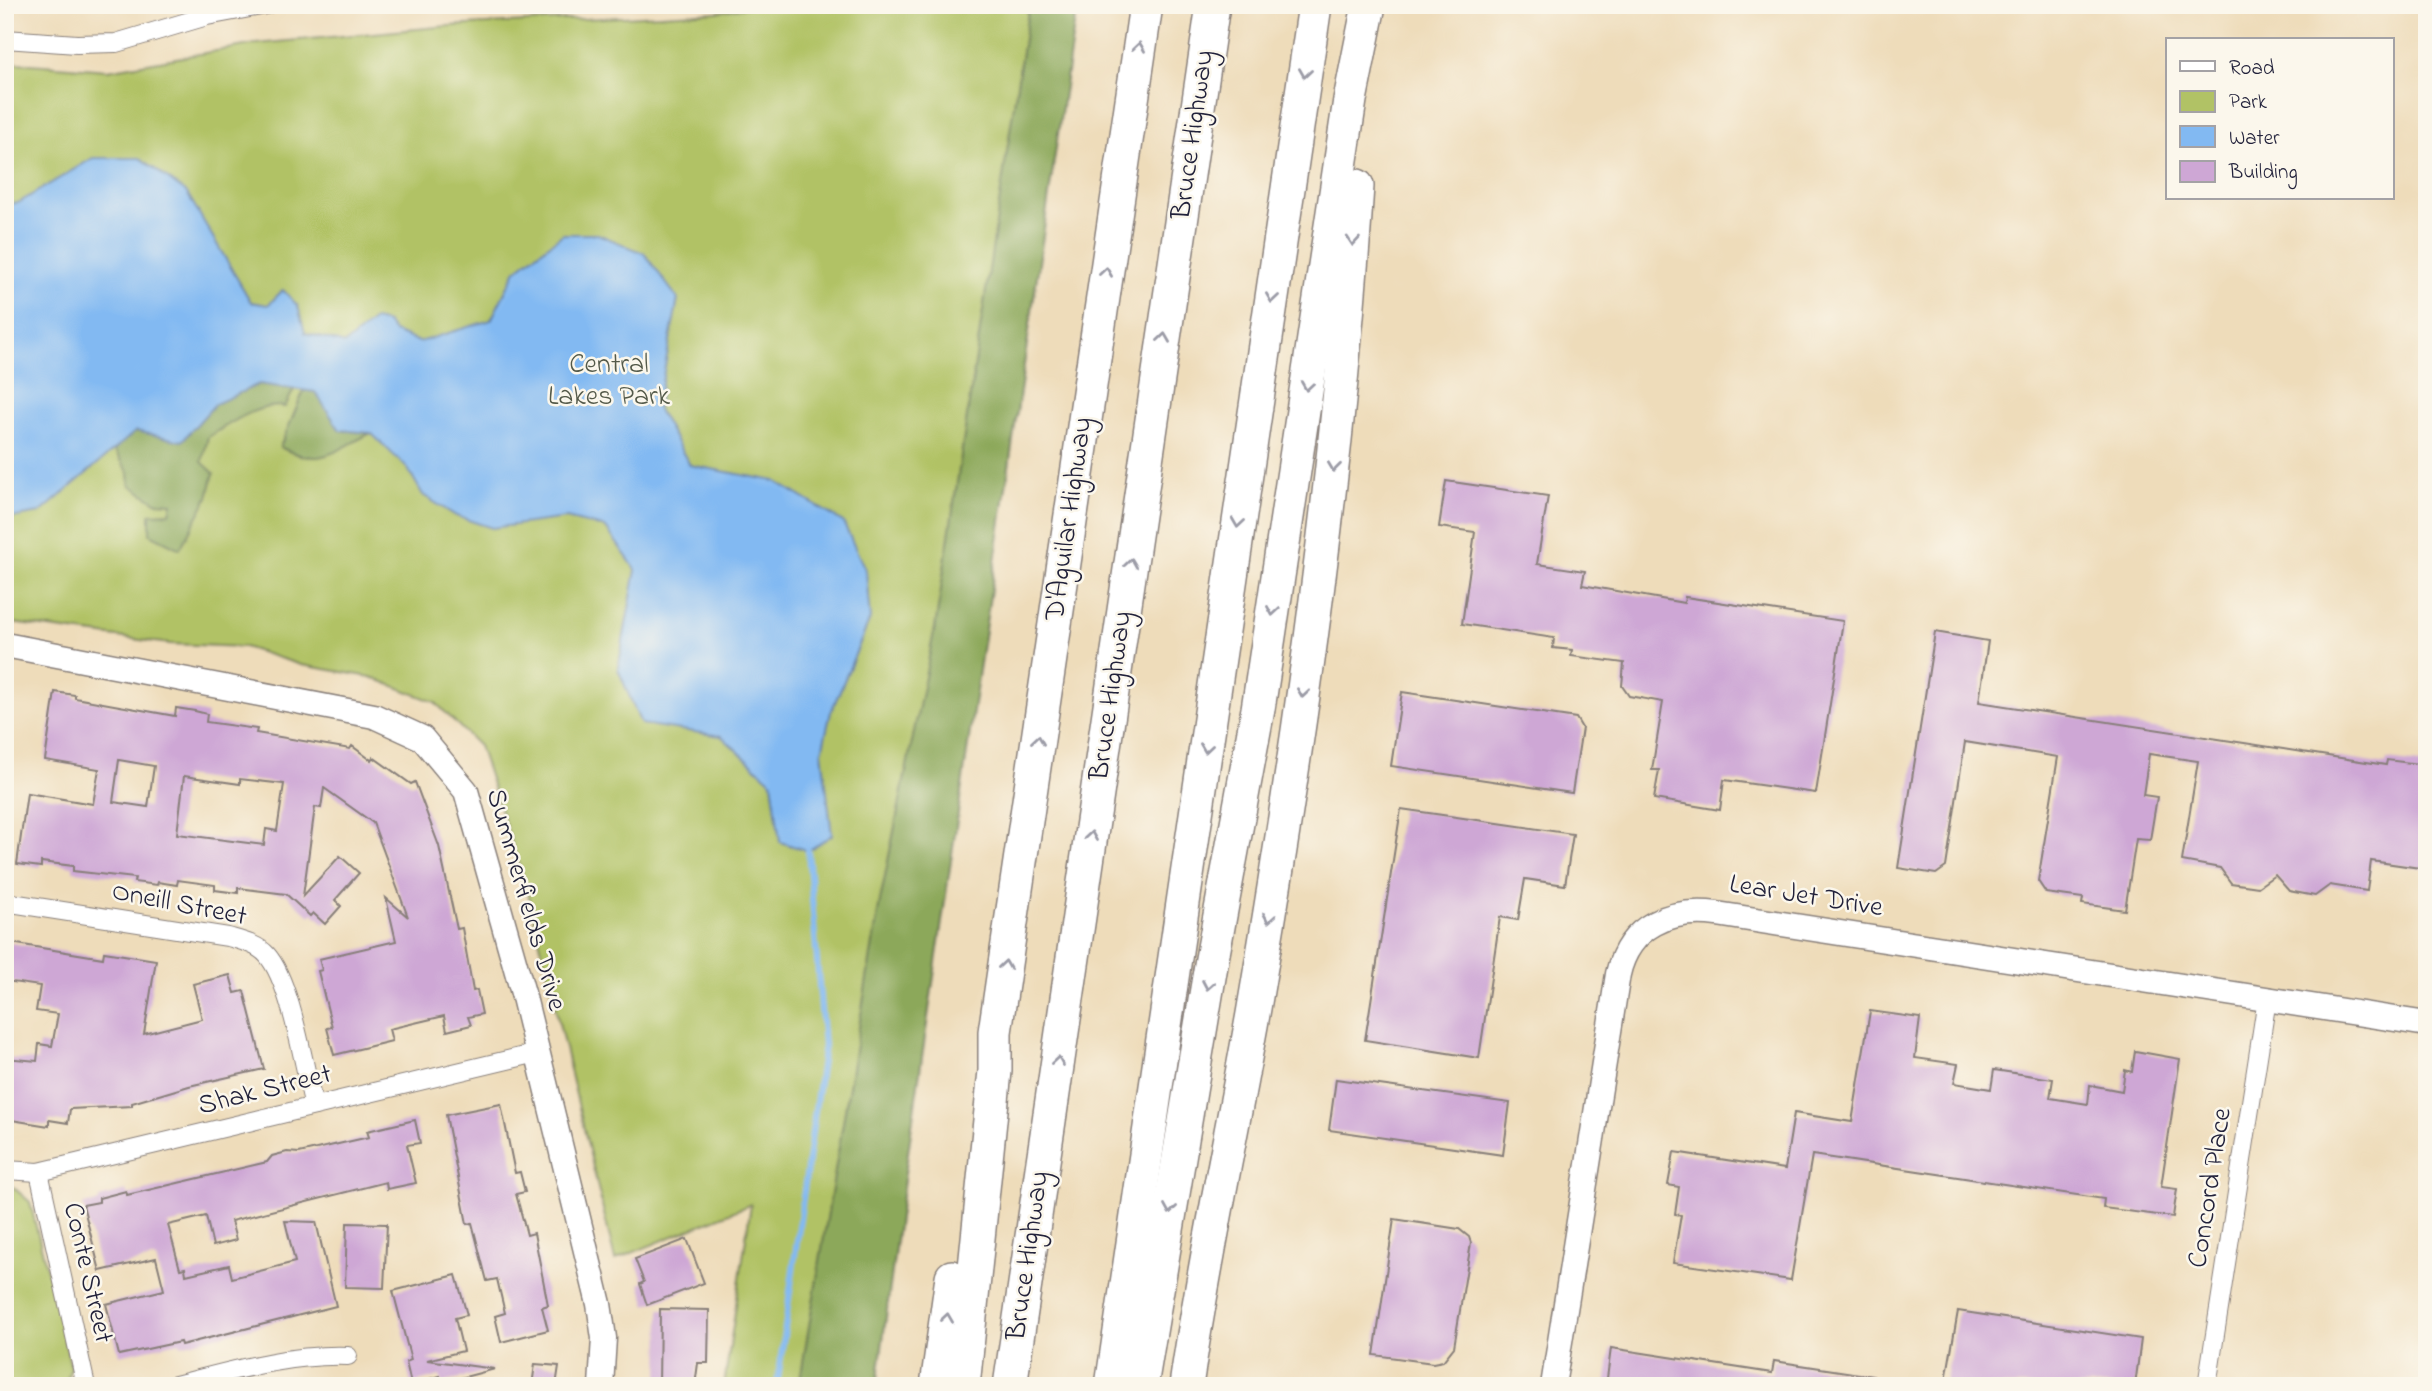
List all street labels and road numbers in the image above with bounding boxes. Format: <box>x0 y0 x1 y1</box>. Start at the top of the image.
street label: Bruce Highway <box>1162 48 1226 223</box>
street label: D'Aguilar Highway <box>1035 415 1105 624</box>
street label: Bruce Highway <box>1080 609 1144 784</box>
street label: Summerfields Drive <box>474 784 576 1016</box>
street label: Lear Jet Drive <box>1726 865 1886 929</box>
street label: Oneill Street <box>108 872 250 938</box>
street label: Shak Street <box>194 1055 336 1127</box>
street label: Concord Place <box>2178 1105 2244 1271</box>
street label: Bruce Highway <box>997 1169 1061 1344</box>
street label: Conte Street <box>51 1199 123 1347</box>

